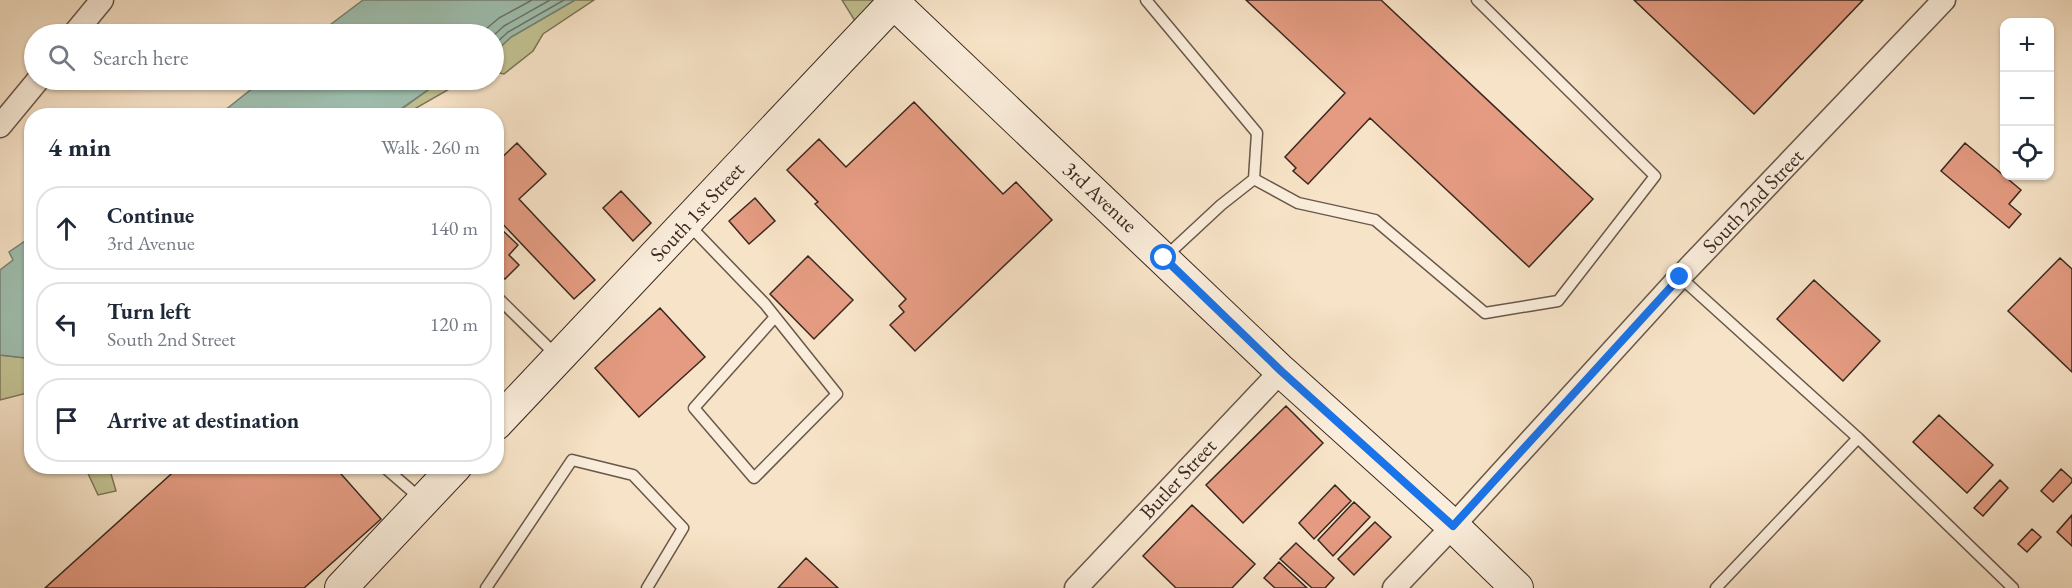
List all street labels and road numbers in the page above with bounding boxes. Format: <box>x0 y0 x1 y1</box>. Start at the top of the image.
street label: South 2nd Street <box>1696 142 1810 259</box>
street label: 3rd Avenue <box>1057 155 1143 238</box>
street label: South 1st Street <box>644 156 750 267</box>
street label: Butler Street <box>1133 432 1222 525</box>

